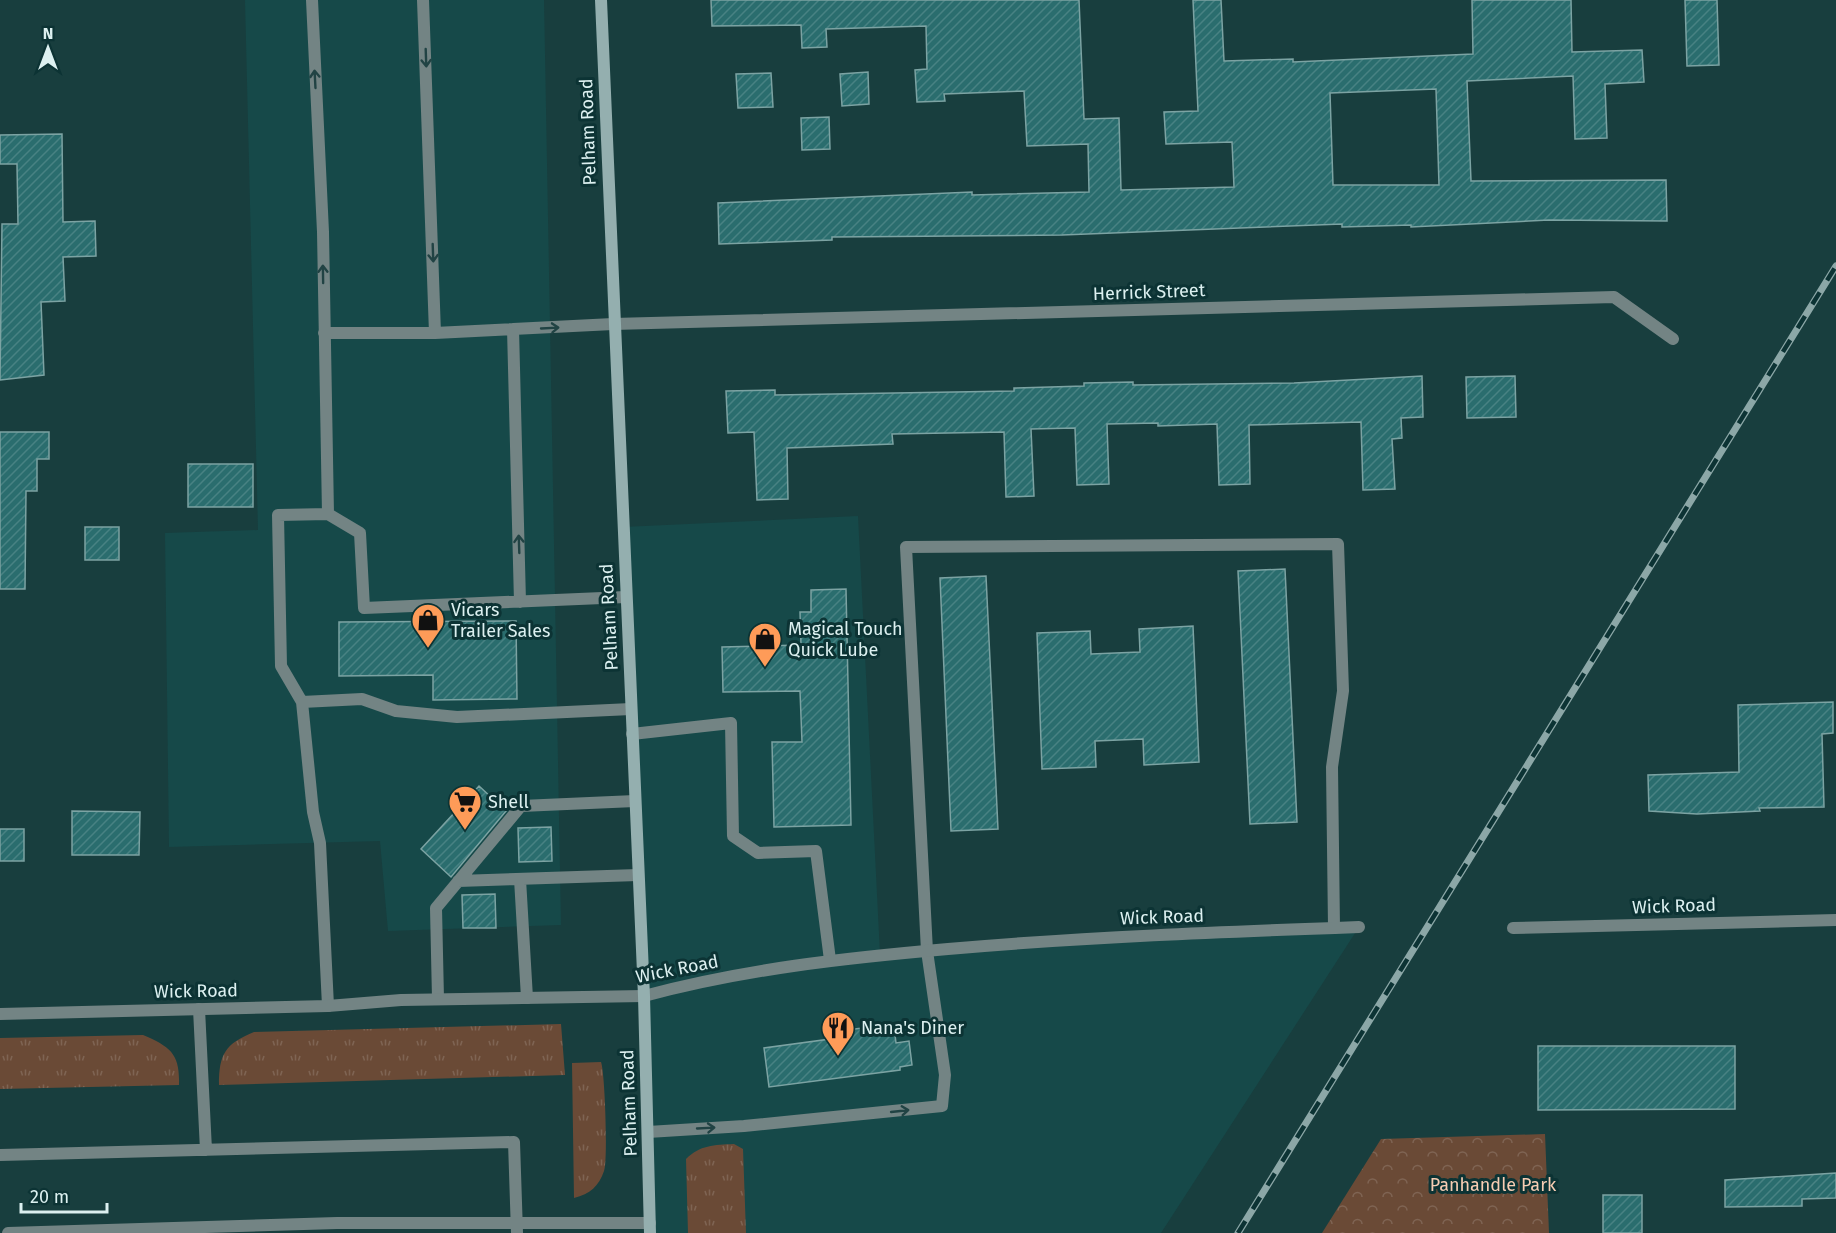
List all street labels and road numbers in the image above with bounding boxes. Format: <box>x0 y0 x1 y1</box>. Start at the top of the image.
street label: Pelham Road <box>575 78 601 186</box>
street label: Herrick Street <box>1092 279 1206 305</box>
street label: Pelham Road <box>595 563 623 671</box>
street label: Wick Road <box>1632 894 1716 918</box>
street label: Wick Road <box>1120 905 1204 929</box>
street label: Wick Road <box>634 950 720 988</box>
street label: Wick Road <box>154 979 238 1003</box>
street label: Pelham Road <box>616 1049 642 1157</box>

